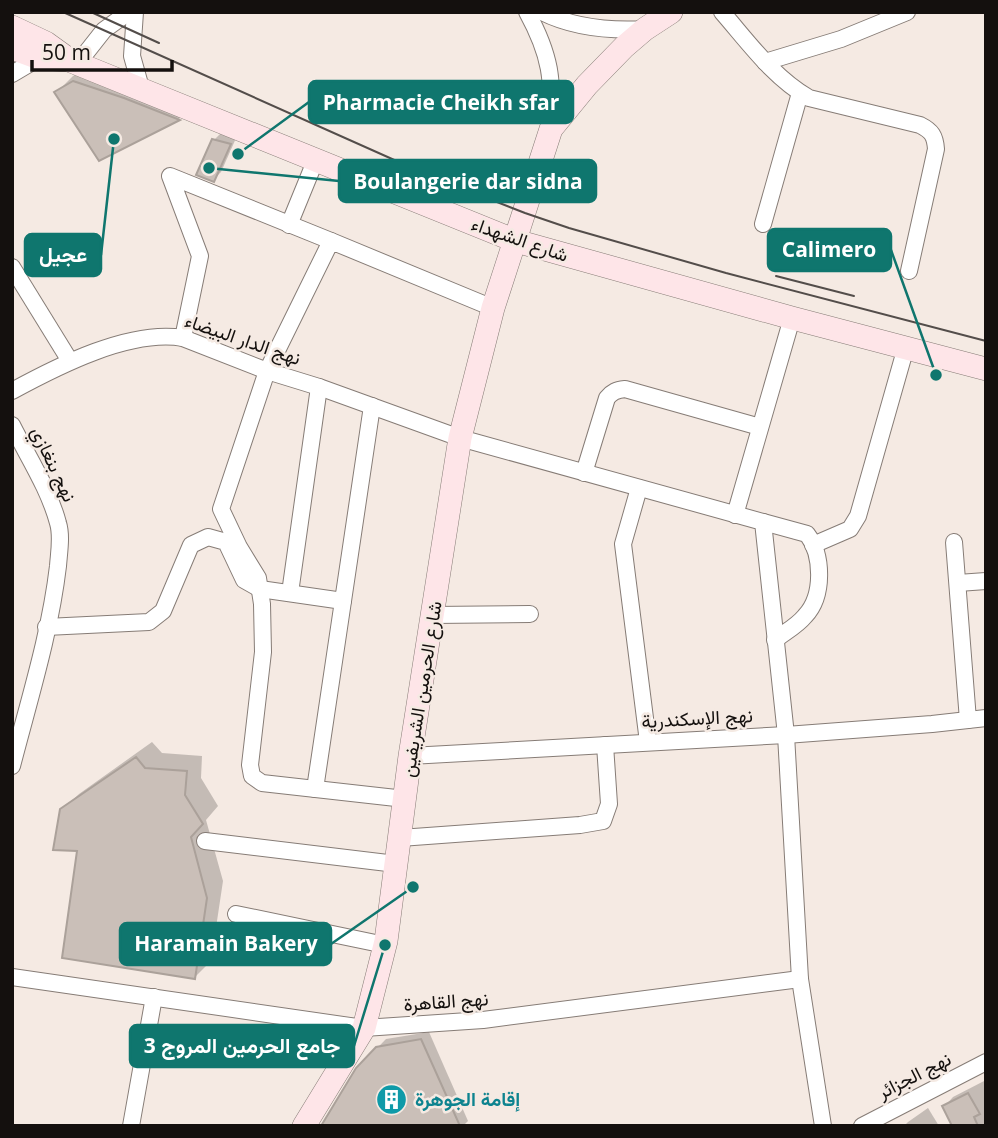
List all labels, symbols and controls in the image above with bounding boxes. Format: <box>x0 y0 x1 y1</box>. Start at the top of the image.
scale bar <box>32 28 172 72</box>
text: 50 m <box>42 38 91 66</box>
callout: Pharmacie Cheikh sfar <box>309 81 573 123</box>
text: Pharmacie Cheikh sfar <box>323 88 560 116</box>
callout: Boulangerie dar sidna <box>339 160 596 202</box>
text: Boulangerie dar sidna <box>353 167 583 195</box>
street label: شارع الشهداء <box>468 210 572 268</box>
callout: Calimero <box>768 229 891 271</box>
callout: عجيل <box>25 234 101 276</box>
text: Calimero <box>782 235 876 263</box>
text: عجيل <box>39 240 87 268</box>
street label: نهج الدار البيضاء <box>181 307 304 372</box>
street label: نهج بنغازي <box>22 422 83 507</box>
street label: شارع الحرمين الشريفين <box>394 599 448 779</box>
street label: نهج الإسكندرية <box>641 702 753 735</box>
callout: Haramain Bakery <box>120 923 331 965</box>
text: Haramain Bakery <box>134 929 318 957</box>
street label: نهج القاهرة <box>403 985 489 1018</box>
callout: جامع الحرمين المروج 3 <box>130 1025 354 1067</box>
text: جامع الحرمين المروج 3 <box>144 1031 340 1060</box>
street label: نهج الجزائر <box>872 1045 956 1106</box>
building icon: إقامة الجوهرة <box>375 1082 409 1116</box>
place label: إقامة الجوهرة <box>415 1086 520 1112</box>

